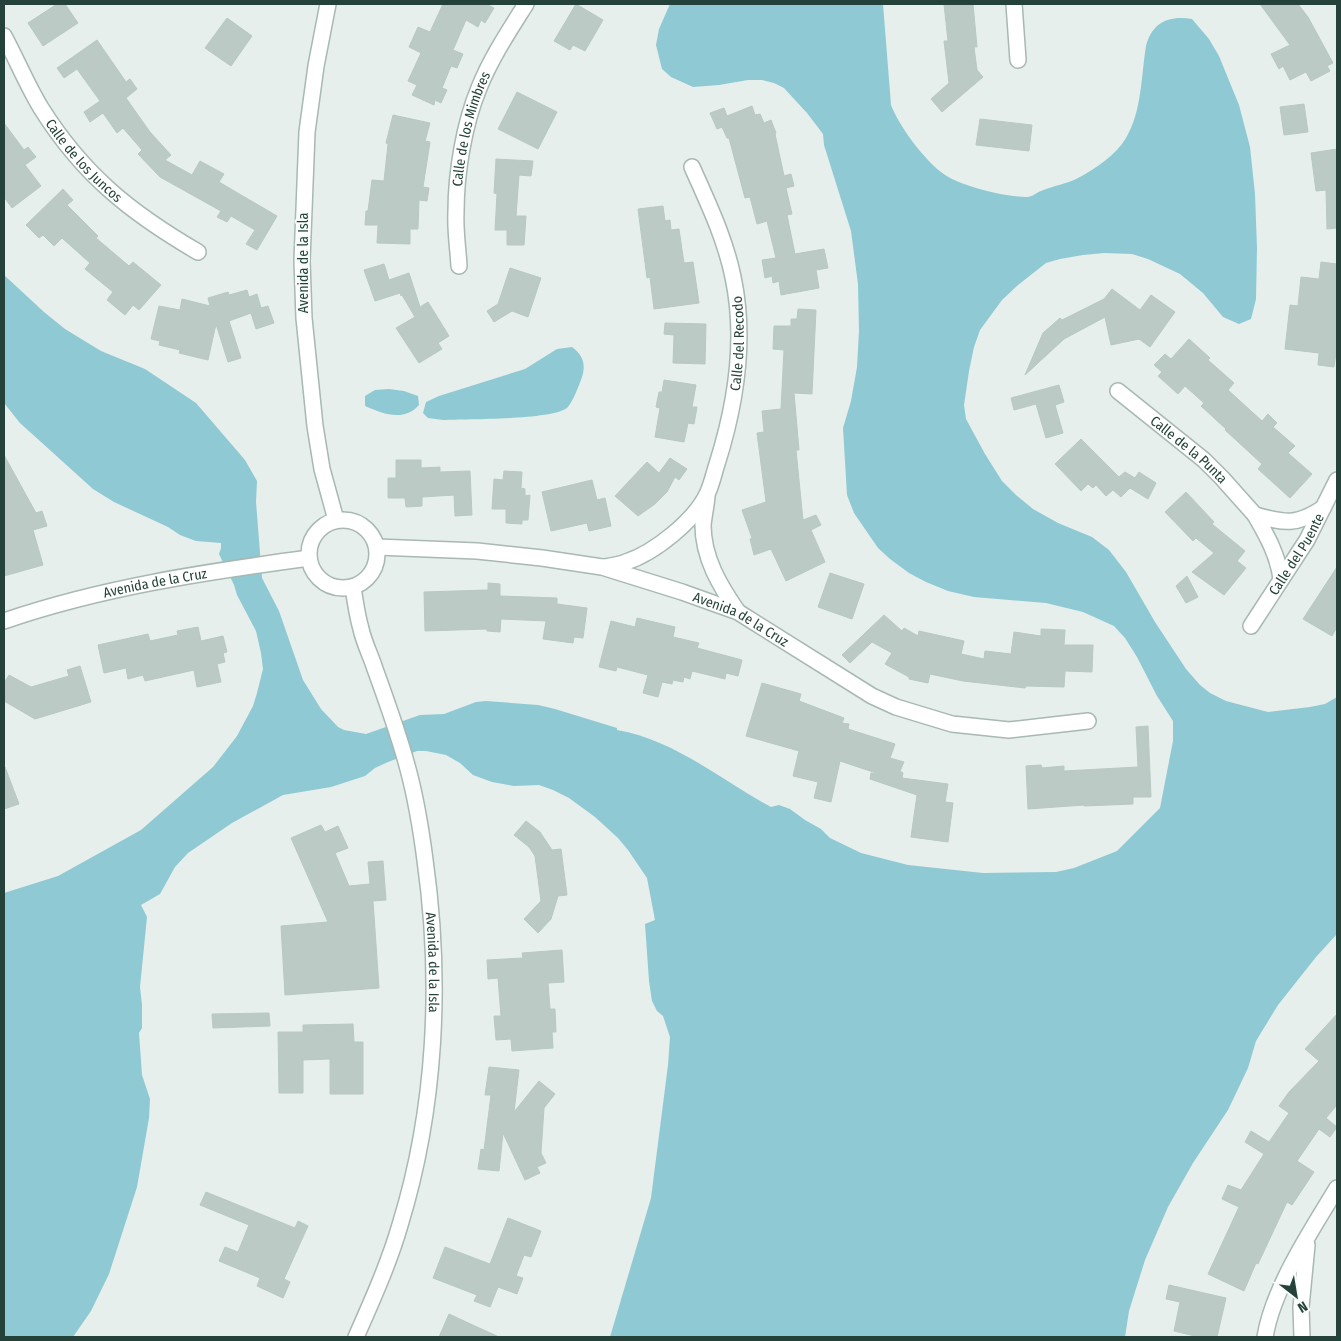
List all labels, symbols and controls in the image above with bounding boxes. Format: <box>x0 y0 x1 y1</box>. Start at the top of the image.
street label: Calle de los Mimbres <box>449 69 494 187</box>
street label: Calle de los Juncos <box>42 116 126 206</box>
street label: Avenida de la Isla <box>295 213 312 313</box>
street label: Calle del Recodo <box>727 295 748 392</box>
street label: Calle de la Punta <box>1147 412 1231 487</box>
street label: Calle del Puente <box>1265 511 1328 599</box>
street label: Avenida de la Cruz <box>102 565 209 602</box>
street label: Avenida de la Cruz <box>691 589 792 651</box>
street label: Avenida de la Isla <box>422 911 442 1013</box>
north arrow <box>1271 1271 1321 1321</box>
text: N <box>1294 1297 1310 1316</box>

